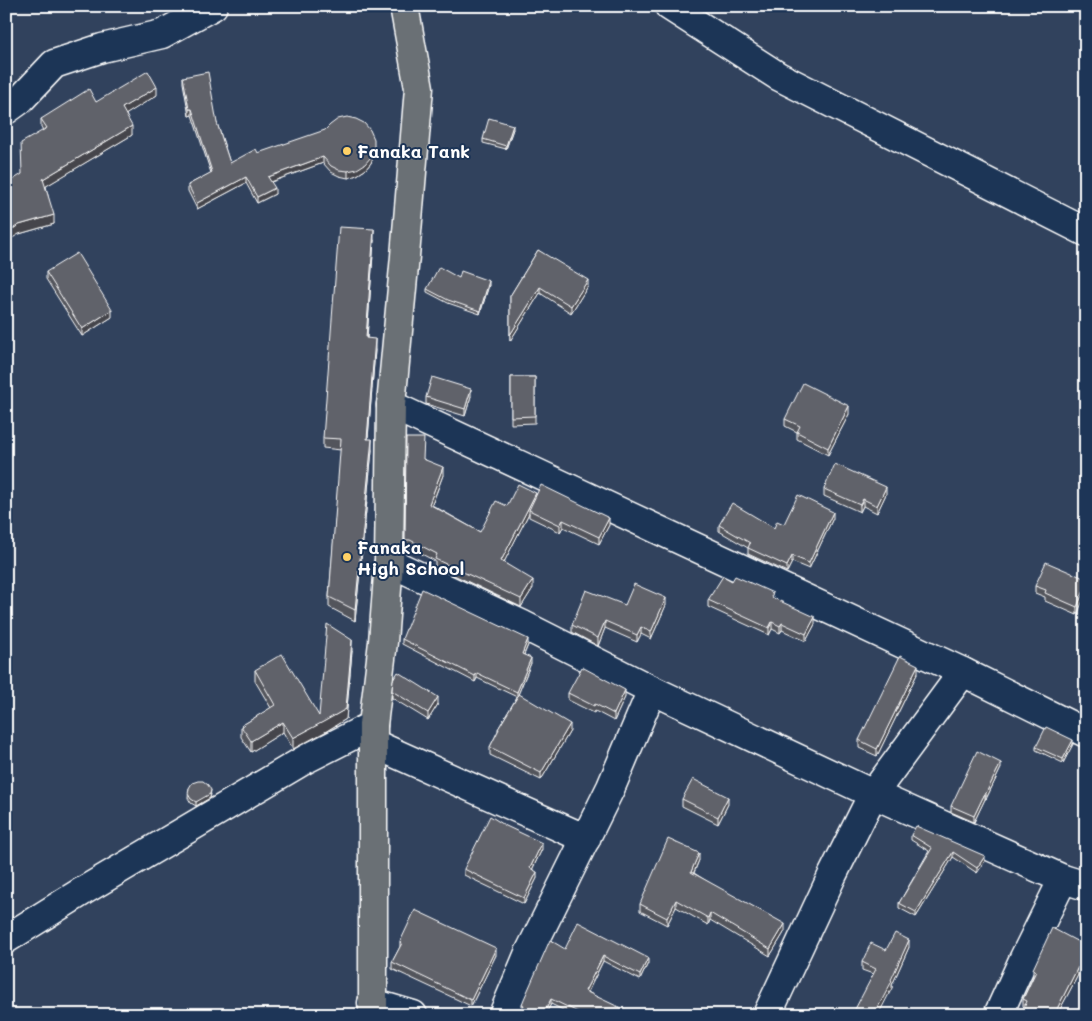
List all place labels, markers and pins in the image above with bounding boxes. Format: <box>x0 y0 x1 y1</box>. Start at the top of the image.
place label: Fanaka Tank <box>357 139 470 163</box>
marker: Fanaka Tank <box>341 145 353 157</box>
place label: Fanaka High School <box>357 535 464 580</box>
marker: Fanaka High School <box>341 551 353 563</box>

